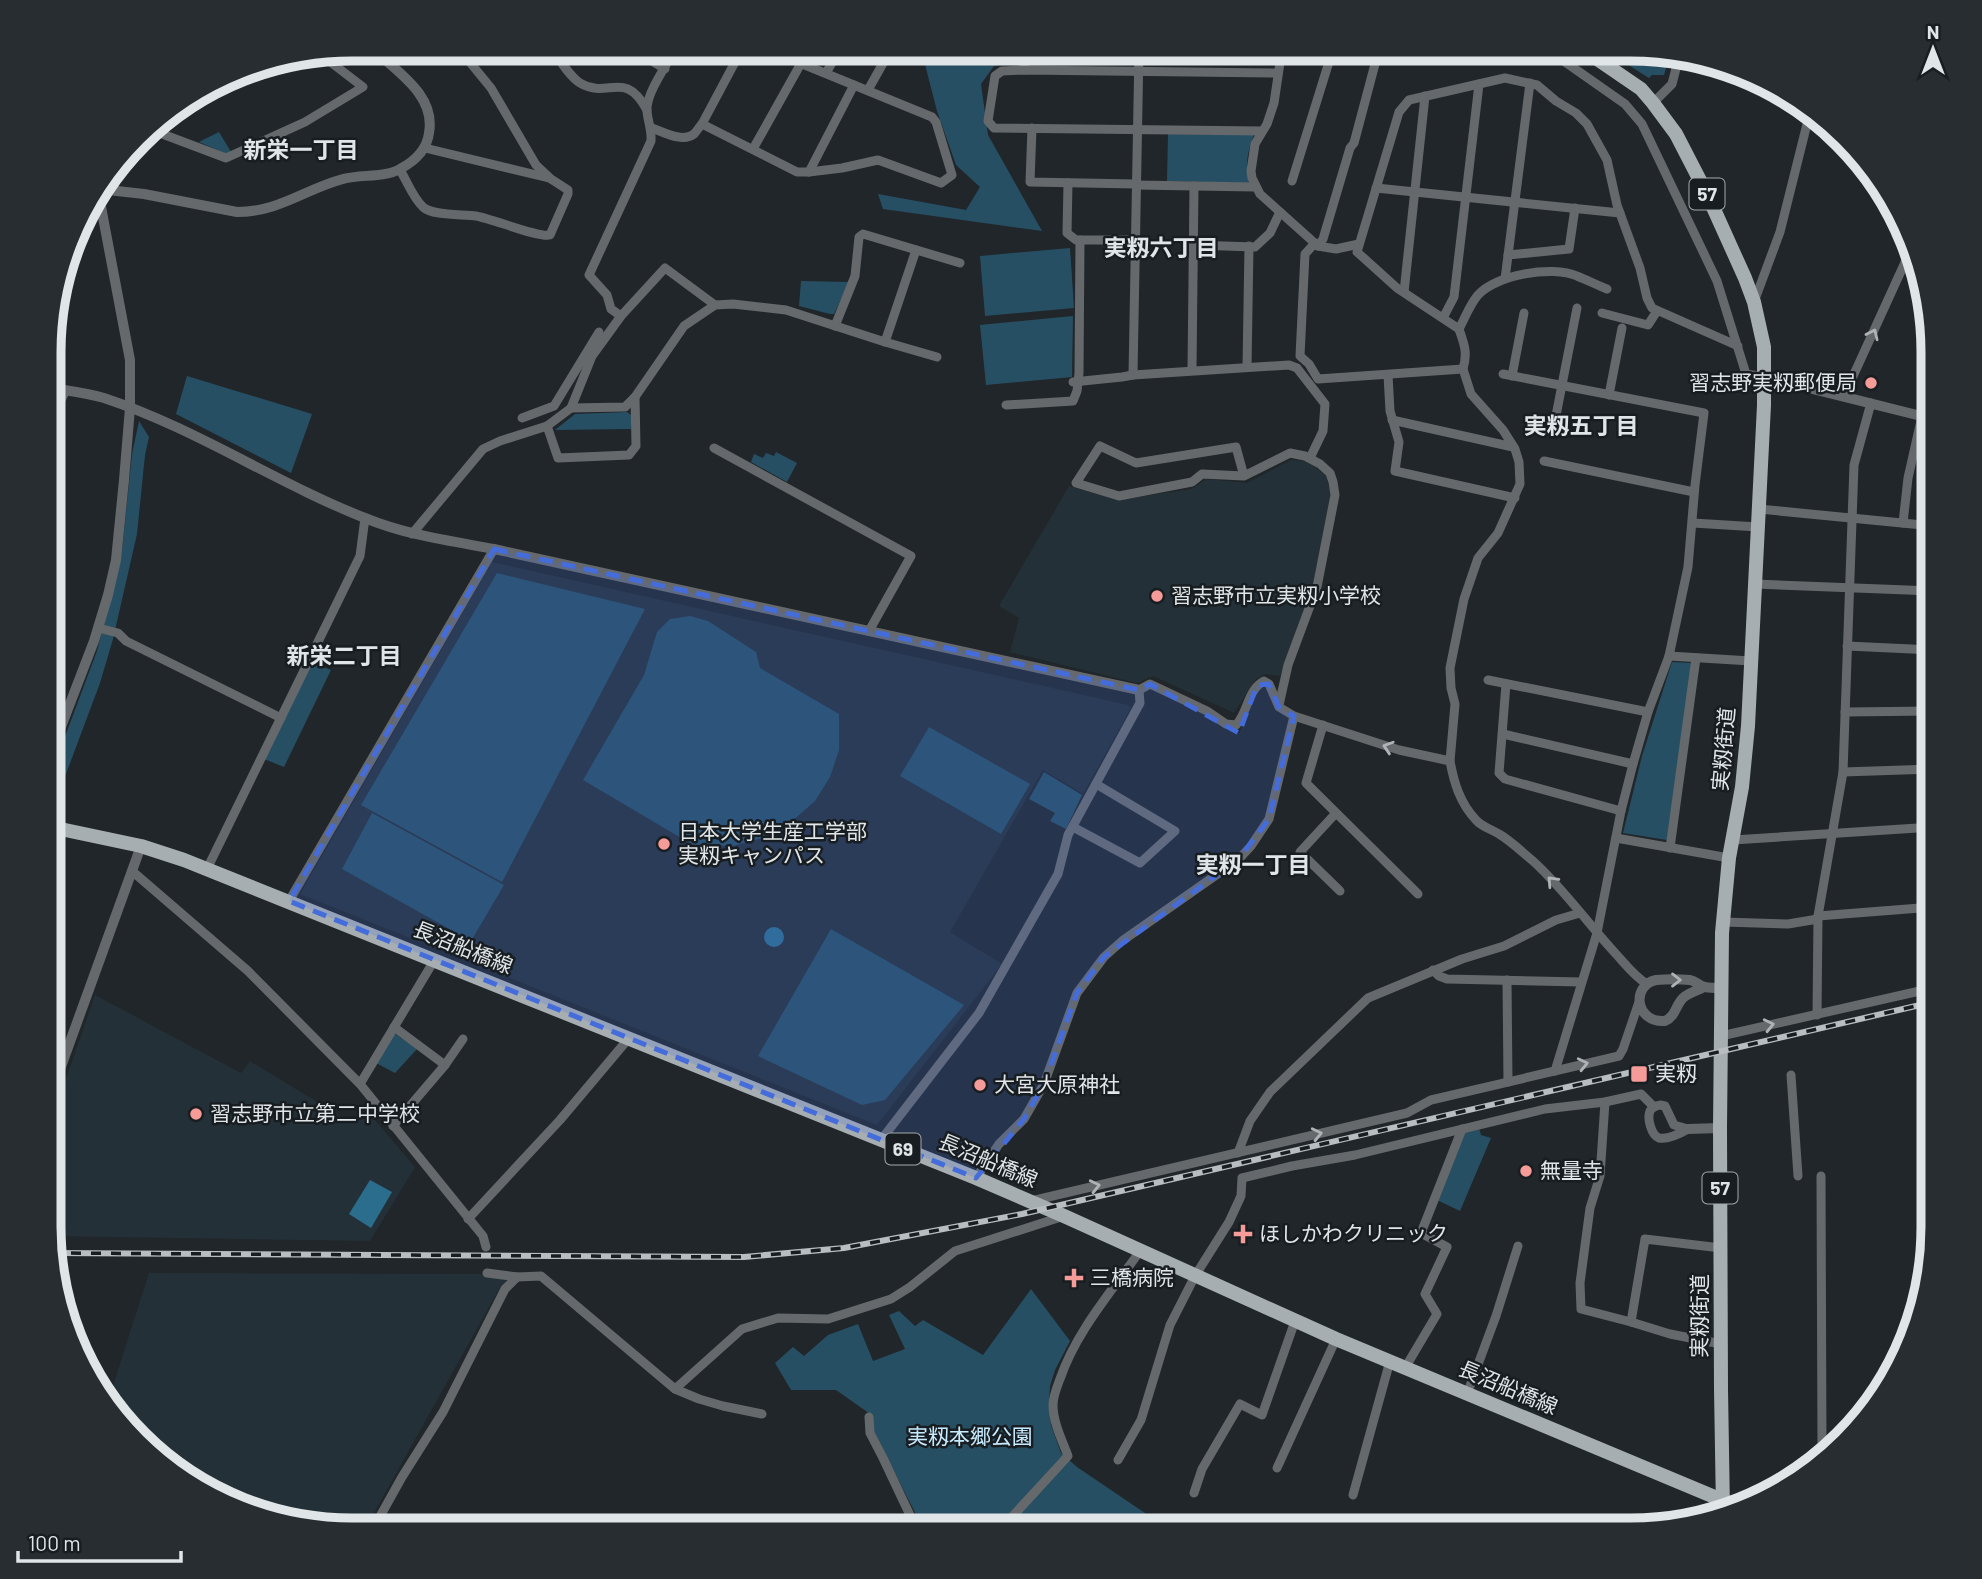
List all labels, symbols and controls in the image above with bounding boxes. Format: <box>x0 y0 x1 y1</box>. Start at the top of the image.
north arrow <box>1898 14 1968 84</box>
text: N <box>1927 20 1939 43</box>
district label: 新栄一丁目 <box>244 135 359 163</box>
road number: 57 <box>1690 178 1724 210</box>
district label: 実籾六丁目 <box>1104 233 1219 261</box>
one-way arrow <box>1865 329 1879 341</box>
place label: 習志野実籾郵便局 <box>1689 369 1857 394</box>
marker: 習志野実籾郵便局 <box>1863 375 1879 391</box>
district label: 実籾五丁目 <box>1524 411 1639 439</box>
place label: 習志野市立実籾小学校 <box>1171 582 1381 607</box>
marker: 習志野市立実籾小学校 <box>1149 588 1165 604</box>
district label: 新栄二丁目 <box>287 641 402 669</box>
street label: 実籾街道 <box>1706 706 1739 792</box>
one-way arrow <box>1382 740 1394 755</box>
place label: 日本大学生産工学部 実籾キャンパス <box>678 818 867 867</box>
marker: 日本大学生産工学部 実籾キャンパス <box>656 836 672 852</box>
district label: 実籾一丁目 <box>1196 850 1311 878</box>
one-way arrow <box>1548 876 1561 889</box>
street label: 長沼船橋線 <box>410 915 517 978</box>
one-way arrow <box>1671 972 1682 988</box>
one-way arrow <box>1763 1019 1775 1034</box>
one-way arrow <box>1577 1058 1589 1072</box>
place label: 実籾 <box>1655 1060 1697 1085</box>
marker: 実籾 <box>1629 1064 1649 1084</box>
place label: 大宮大原神社 <box>994 1071 1120 1096</box>
marker: 大宮大原神社 <box>972 1077 988 1093</box>
place label: 習志野市立第二中学校 <box>210 1100 420 1125</box>
marker: 習志野市立第二中学校 <box>188 1106 204 1122</box>
street label: 長沼船橋線 <box>935 1128 1042 1192</box>
one-way arrow <box>1311 1128 1323 1142</box>
road number: 69 <box>886 1134 920 1164</box>
place label: 無量寺 <box>1540 1157 1603 1182</box>
marker: 無量寺 <box>1518 1163 1534 1179</box>
road number: 57 <box>1702 1172 1738 1204</box>
one-way arrow <box>1089 1180 1101 1194</box>
place label: ほしかわクリニック <box>1259 1220 1448 1245</box>
marker: ほしかわクリニック <box>1233 1224 1253 1244</box>
place label: 三橋病院 <box>1090 1264 1174 1289</box>
marker: 三橋病院 <box>1064 1268 1084 1288</box>
street label: 実籾街道 <box>1686 1274 1711 1358</box>
street label: 長沼船橋線 <box>1455 1355 1562 1419</box>
park label: 実籾本郷公園 <box>907 1423 1033 1448</box>
scale bar <box>18 1520 180 1564</box>
text: 100 m <box>28 1530 81 1555</box>

